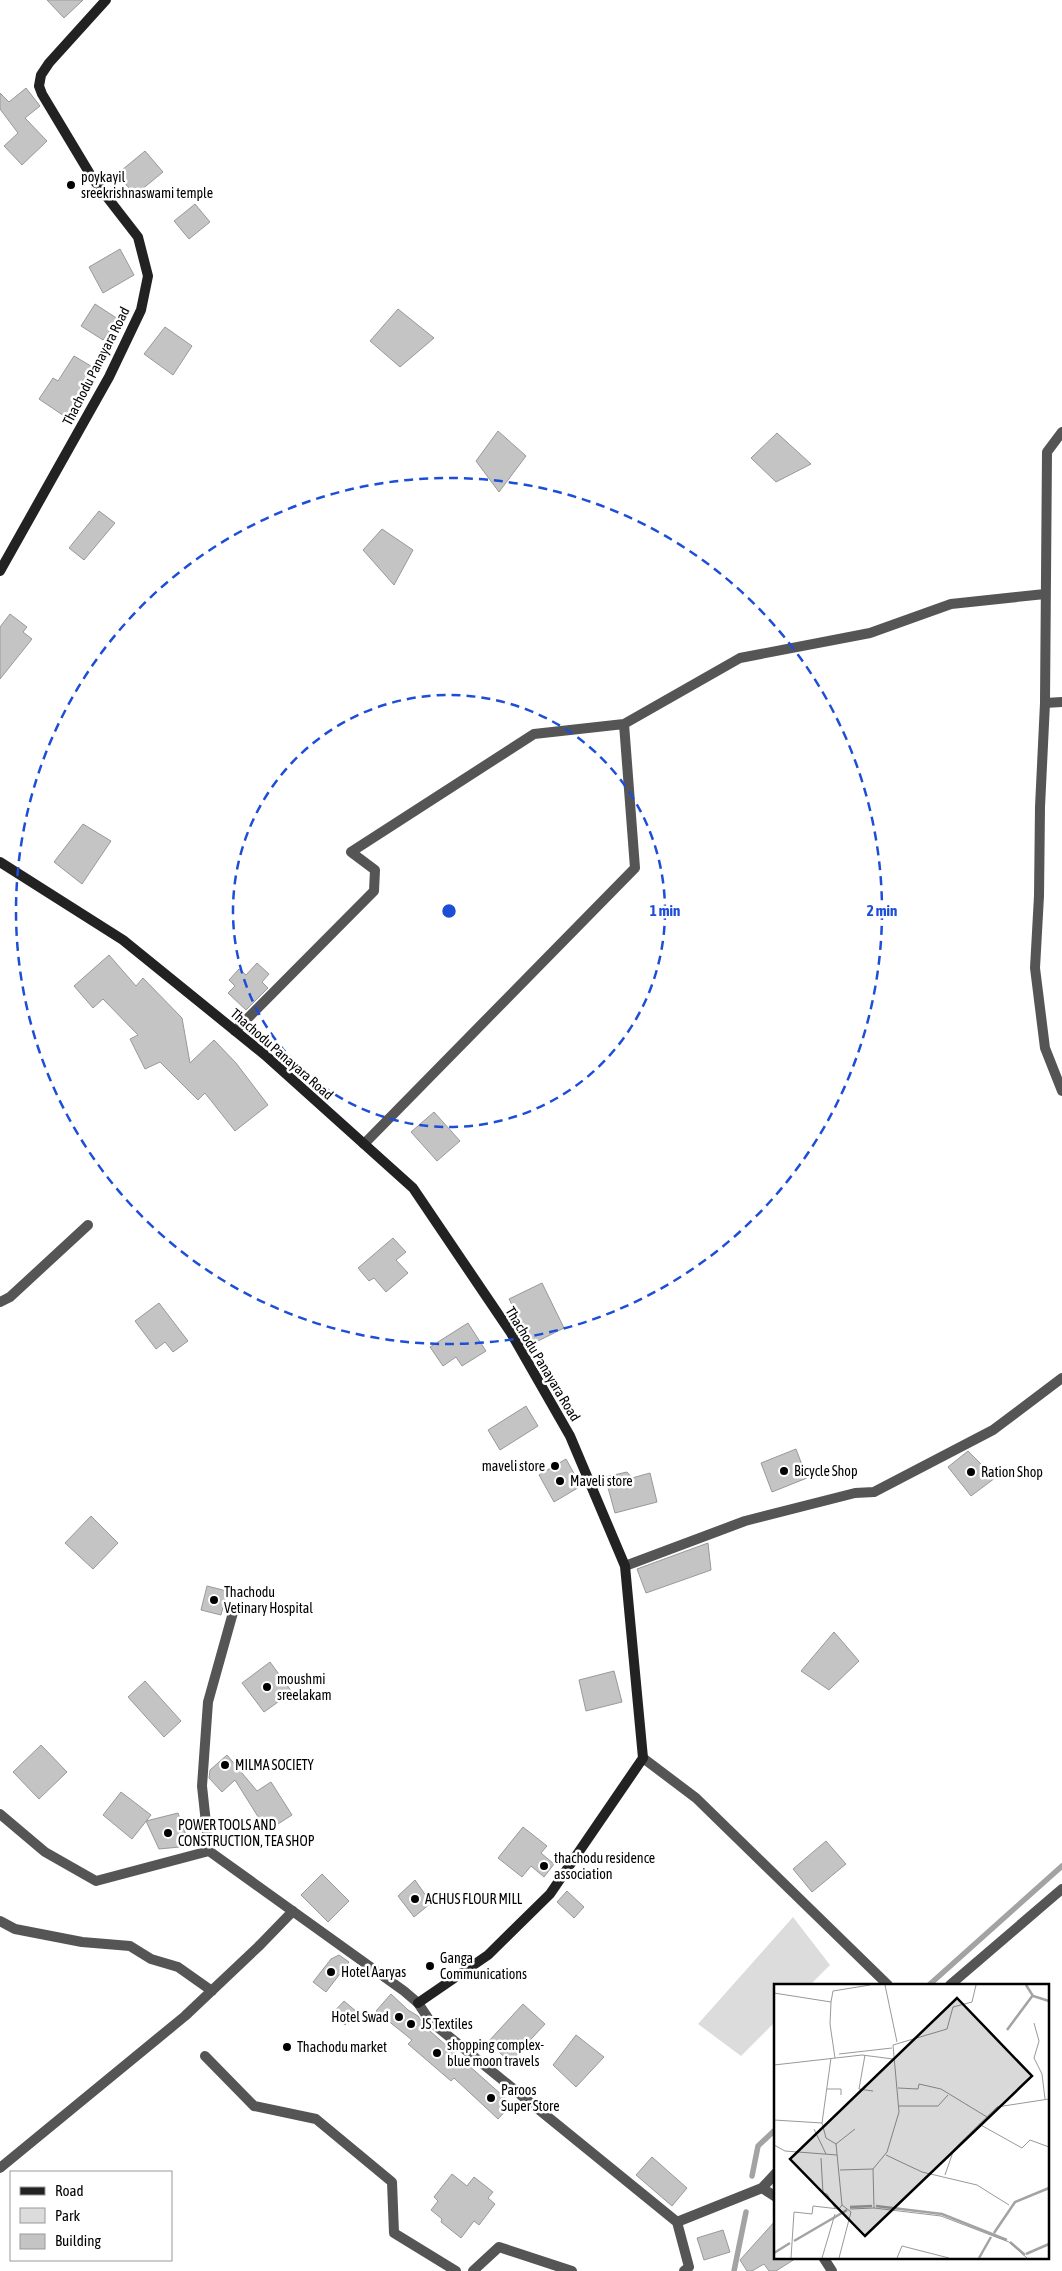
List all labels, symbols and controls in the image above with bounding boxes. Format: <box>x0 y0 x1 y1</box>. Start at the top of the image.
place label: poykayil sreekrishnaswami temple <box>81 169 213 201</box>
marker: poykayil sreekrishnaswami temple <box>65 179 77 191</box>
street label: Thachodu Panayara Road <box>59 304 133 428</box>
centre of rings <box>440 902 458 920</box>
text: 1 min <box>650 902 680 919</box>
text: 2 min <box>867 902 897 919</box>
street label: Thachodu Panayara Road <box>227 1005 337 1103</box>
street label: Thachodu Panayara Road <box>503 1304 583 1424</box>
place label: maveli store <box>482 1458 545 1474</box>
marker: maveli store <box>549 1460 561 1472</box>
place label: Bicycle Shop <box>794 1463 858 1479</box>
place label: Ration Shop <box>981 1464 1043 1480</box>
marker: Bicycle Shop <box>778 1465 790 1477</box>
marker: Ration Shop <box>965 1466 977 1478</box>
place label: Maveli store <box>570 1473 633 1489</box>
marker: Maveli store <box>554 1475 566 1487</box>
place label: Thachodu Vetinary Hospital <box>224 1584 313 1616</box>
marker: Thachodu Vetinary Hospital <box>208 1594 220 1606</box>
place label: moushmi sreelakam <box>277 1671 332 1703</box>
marker: moushmi sreelakam <box>261 1681 273 1693</box>
place label: MILMA SOCIETY <box>235 1757 315 1773</box>
marker: MILMA SOCIETY <box>219 1759 231 1771</box>
place label: POWER TOOLS AND CONSTRUCTION, TEA SHOP <box>178 1817 315 1849</box>
marker: POWER TOOLS AND CONSTRUCTION, TEA SHOP <box>162 1827 174 1839</box>
place label: thachodu residence association <box>554 1850 655 1882</box>
marker: thachodu residence association <box>538 1860 550 1872</box>
place label: ACHUS FLOUR MILL <box>425 1891 523 1907</box>
marker: ACHUS FLOUR MILL <box>409 1893 421 1905</box>
place label: Ganga Communications <box>440 1950 527 1982</box>
marker: Ganga Communications <box>424 1960 436 1972</box>
place label: Hotel Aaryas <box>341 1964 406 1980</box>
marker: Hotel Aaryas <box>325 1966 337 1978</box>
inset map <box>774 1984 1050 2258</box>
place label: Hotel Swad <box>331 2009 389 2025</box>
marker: Hotel Swad <box>393 2011 405 2023</box>
place label: JS Textiles <box>421 2016 473 2032</box>
marker: JS Textiles <box>405 2018 417 2030</box>
place label: shopping complex- blue moon travels <box>447 2037 544 2069</box>
place label: Thachodu market <box>297 2039 387 2055</box>
marker: Thachodu market <box>281 2041 293 2053</box>
marker: shopping complex- blue moon travels <box>431 2047 443 2059</box>
place label: Paroos Super Store <box>501 2082 560 2114</box>
marker: Paroos Super Store <box>485 2092 497 2104</box>
legend <box>10 2171 172 2261</box>
text: Road <box>55 2182 84 2199</box>
text: Park <box>55 2207 80 2224</box>
text: Building <box>55 2232 101 2249</box>

